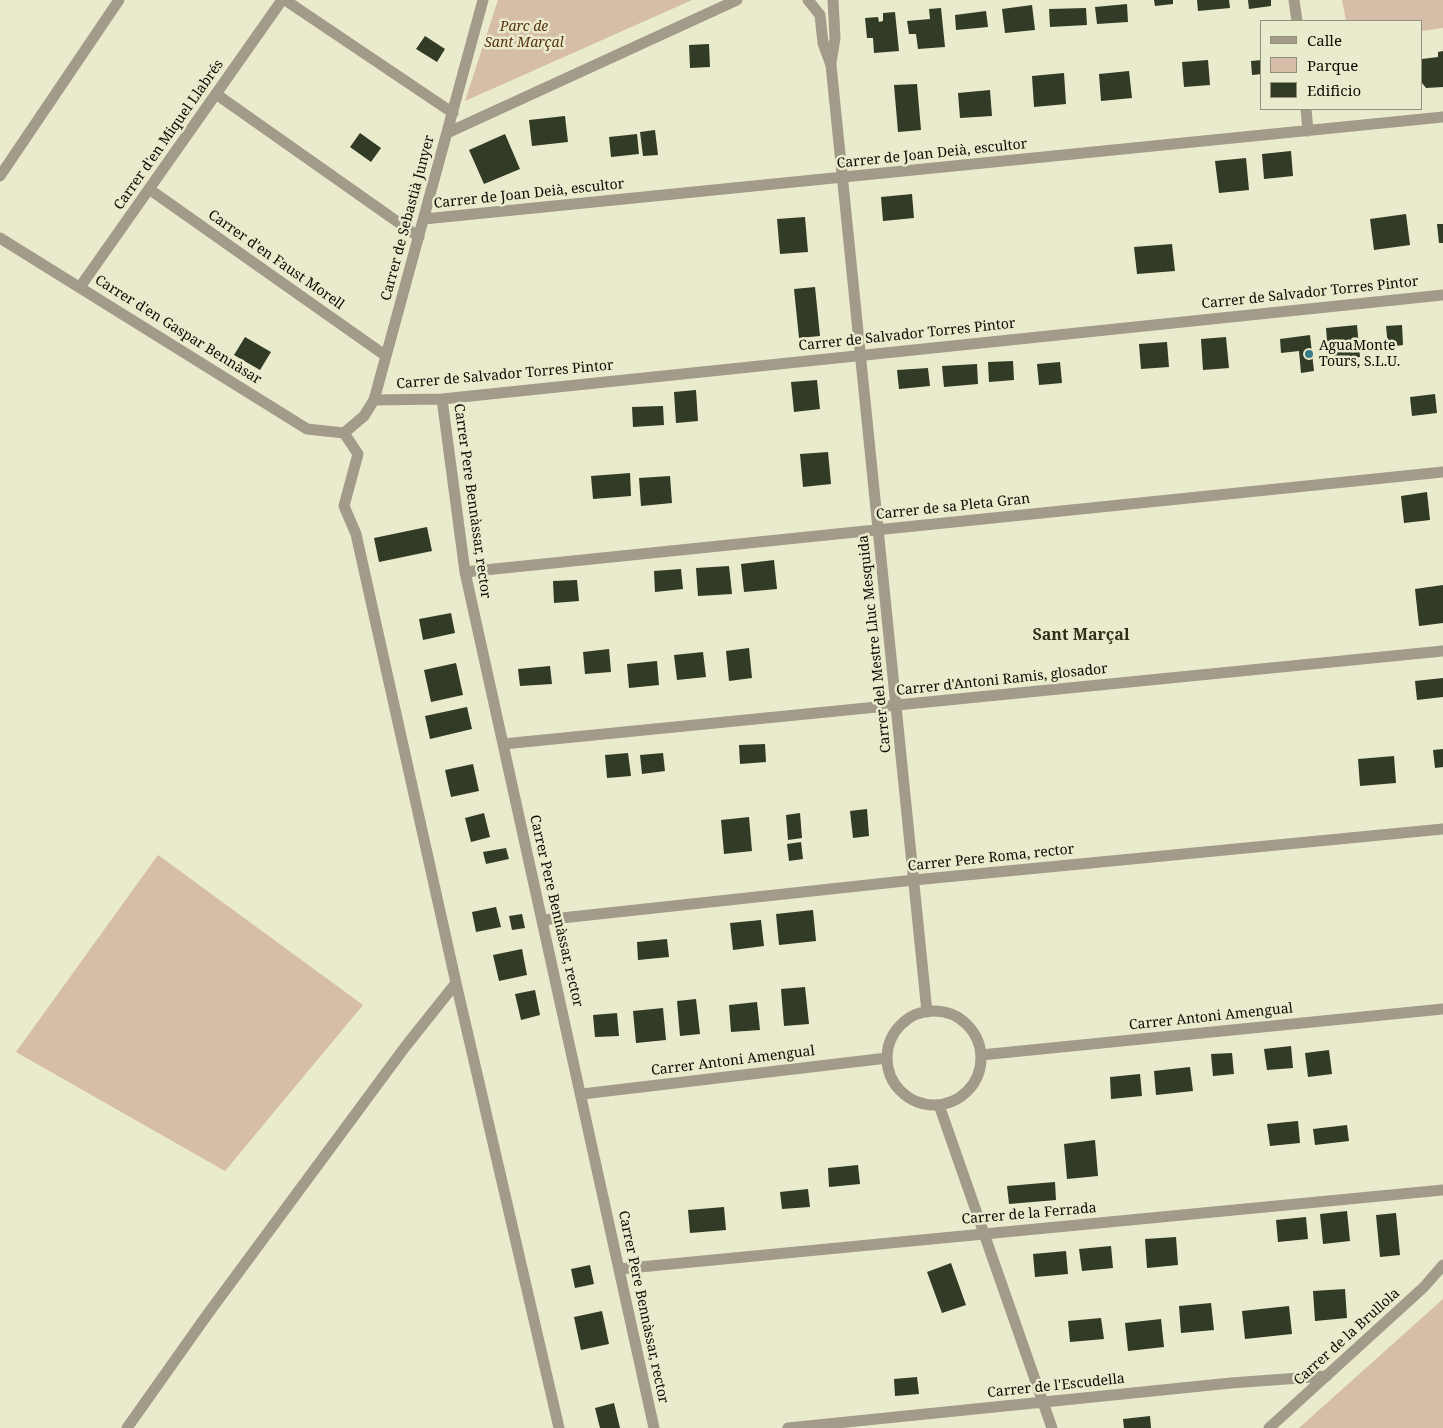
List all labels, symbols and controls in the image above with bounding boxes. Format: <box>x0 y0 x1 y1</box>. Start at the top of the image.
park label: Parc de Sant Marçal <box>484 19 564 52</box>
legend <box>1260 20 1423 110</box>
text: Calle <box>1307 30 1342 50</box>
text: Parque <box>1307 55 1358 75</box>
street label: Carrer d'en Miquel Llabrés <box>111 57 227 213</box>
text: Edificio <box>1307 80 1361 100</box>
street label: Carrer de Sebastià Junyer <box>378 133 438 303</box>
street label: Carrer de Joan Deià, escultor <box>836 136 1028 172</box>
street label: Carrer de Joan Deià, escultor <box>433 176 625 212</box>
street label: Carrer d'en Faust Morell <box>205 207 347 313</box>
street label: Carrer d'en Gaspar Bennàsar <box>92 272 264 388</box>
street label: Carrer de Salvador Torres Pintor <box>1201 273 1419 313</box>
street label: Carrer de Salvador Torres Pintor <box>798 315 1016 355</box>
place label: AguaMonte Tours, S.L.U. <box>1319 338 1400 371</box>
marker: AguaMonte Tours, S.L.U. <box>1303 348 1315 360</box>
street label: Carrer de Salvador Torres Pintor <box>396 357 614 393</box>
street label: Carrer Pere Bennàssar, rector <box>450 402 494 600</box>
street label: Carrer de sa Pleta Gran <box>875 491 1031 523</box>
street label: Carrer del Mestre Lluc Mesquida <box>855 534 895 754</box>
district label: Sant Marçal <box>1032 625 1130 645</box>
street label: Carrer d'Antoni Ramis, glosador <box>895 661 1109 699</box>
street label: Carrer Pere Bennàssar, rector <box>526 813 586 1009</box>
street label: Carrer Pere Roma, rector <box>907 841 1075 875</box>
street label: Carrer Antoni Amengual <box>1128 1000 1294 1034</box>
street label: Carrer Antoni Amengual <box>650 1043 816 1079</box>
street label: Carrer de la Ferrada <box>961 1200 1097 1228</box>
street label: Carrer Pere Bennàssar, rector <box>614 1209 672 1405</box>
street label: Carrer de la Brullola <box>1291 1285 1403 1389</box>
street label: Carrer de l'Escudella <box>987 1370 1125 1402</box>

